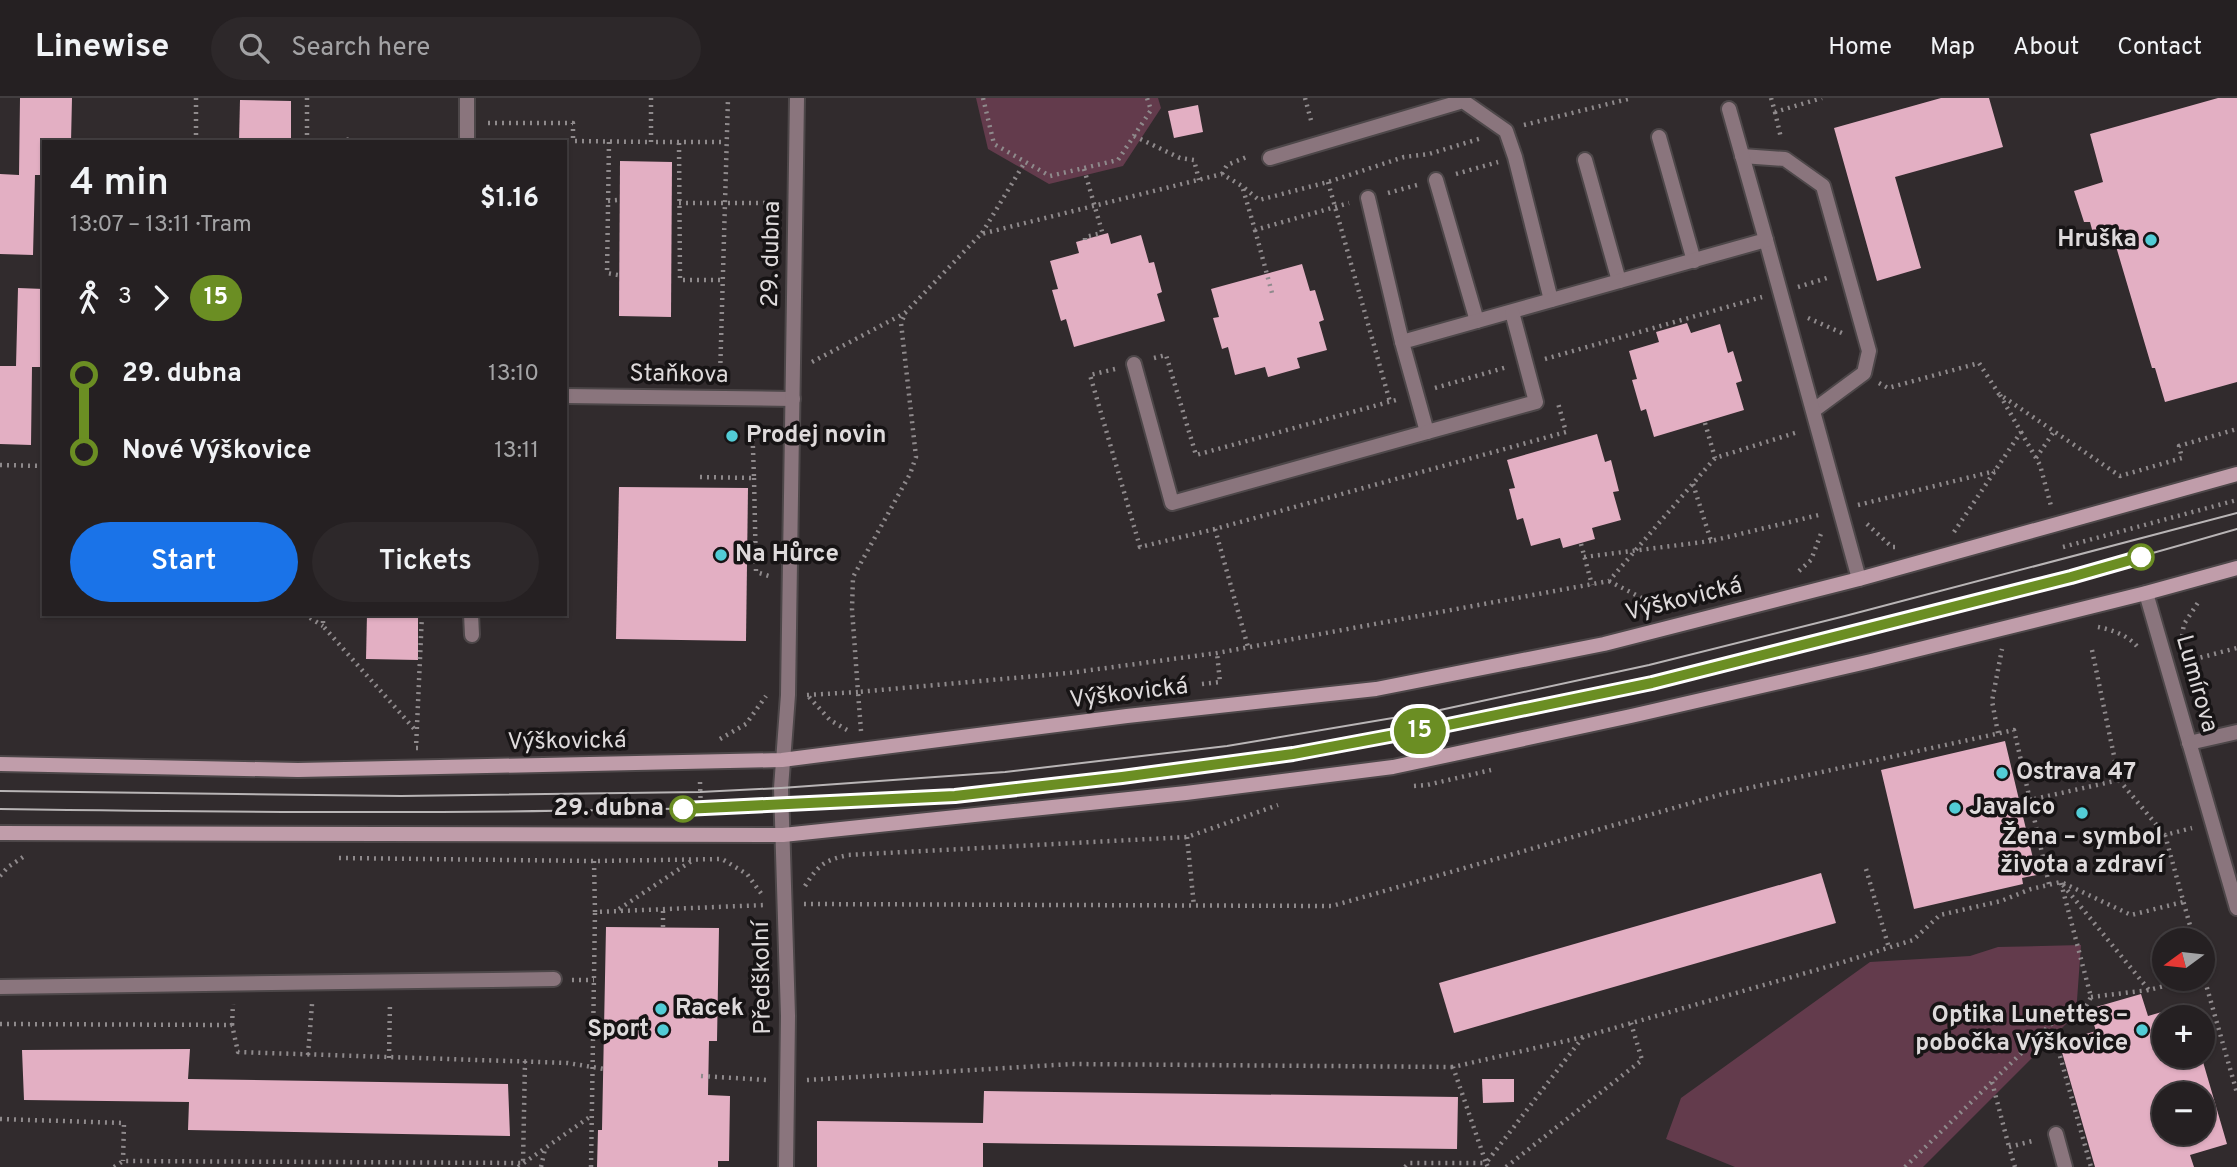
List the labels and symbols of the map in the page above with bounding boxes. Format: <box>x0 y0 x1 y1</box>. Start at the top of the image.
street label: 29. dubna <box>756 200 788 308</box>
place label: Hruška <box>2057 225 2137 255</box>
marker: Hruška <box>2143 232 2159 248</box>
street label: Staňkova <box>629 359 729 391</box>
place label: Prodej novin <box>746 421 886 451</box>
marker: Prodej novin <box>724 428 740 444</box>
place label: Na Hůrce <box>735 540 839 570</box>
unlabelled marker <box>2128 544 2154 570</box>
marker: Na Hůrce <box>713 547 729 563</box>
street label: Výškovická <box>1623 571 1745 629</box>
street label: Lumírova <box>2168 632 2224 736</box>
street label: Výškovická <box>1068 672 1190 716</box>
line badge: 15 <box>1388 708 1452 754</box>
street label: Výškovická <box>507 726 627 758</box>
place label: Ostrava 47 <box>2016 758 2136 788</box>
marker: Ostrava 47 <box>1994 765 2010 781</box>
place label: Javalco <box>1969 793 2055 823</box>
place label: 29. dubna <box>553 794 664 824</box>
marker: 29. dubna <box>670 796 696 822</box>
marker: Javalco <box>1947 800 1963 816</box>
marker: Žena – symbol života a zdraví <box>2074 805 2090 821</box>
place label: Žena – symbol života a zdraví <box>2000 821 2166 881</box>
street label: Předškolní <box>747 919 779 1035</box>
north arrow <box>2152 928 2216 990</box>
place label: Racek <box>675 994 744 1024</box>
marker: Racek <box>653 1001 669 1017</box>
place label: Optika Lunettes – pobočka Výškovice <box>1915 1001 2128 1059</box>
place label: Sport <box>587 1015 649 1045</box>
marker: Sport <box>655 1022 671 1038</box>
marker: Optika Lunettes – pobočka Výškovice <box>2134 1022 2150 1038</box>

